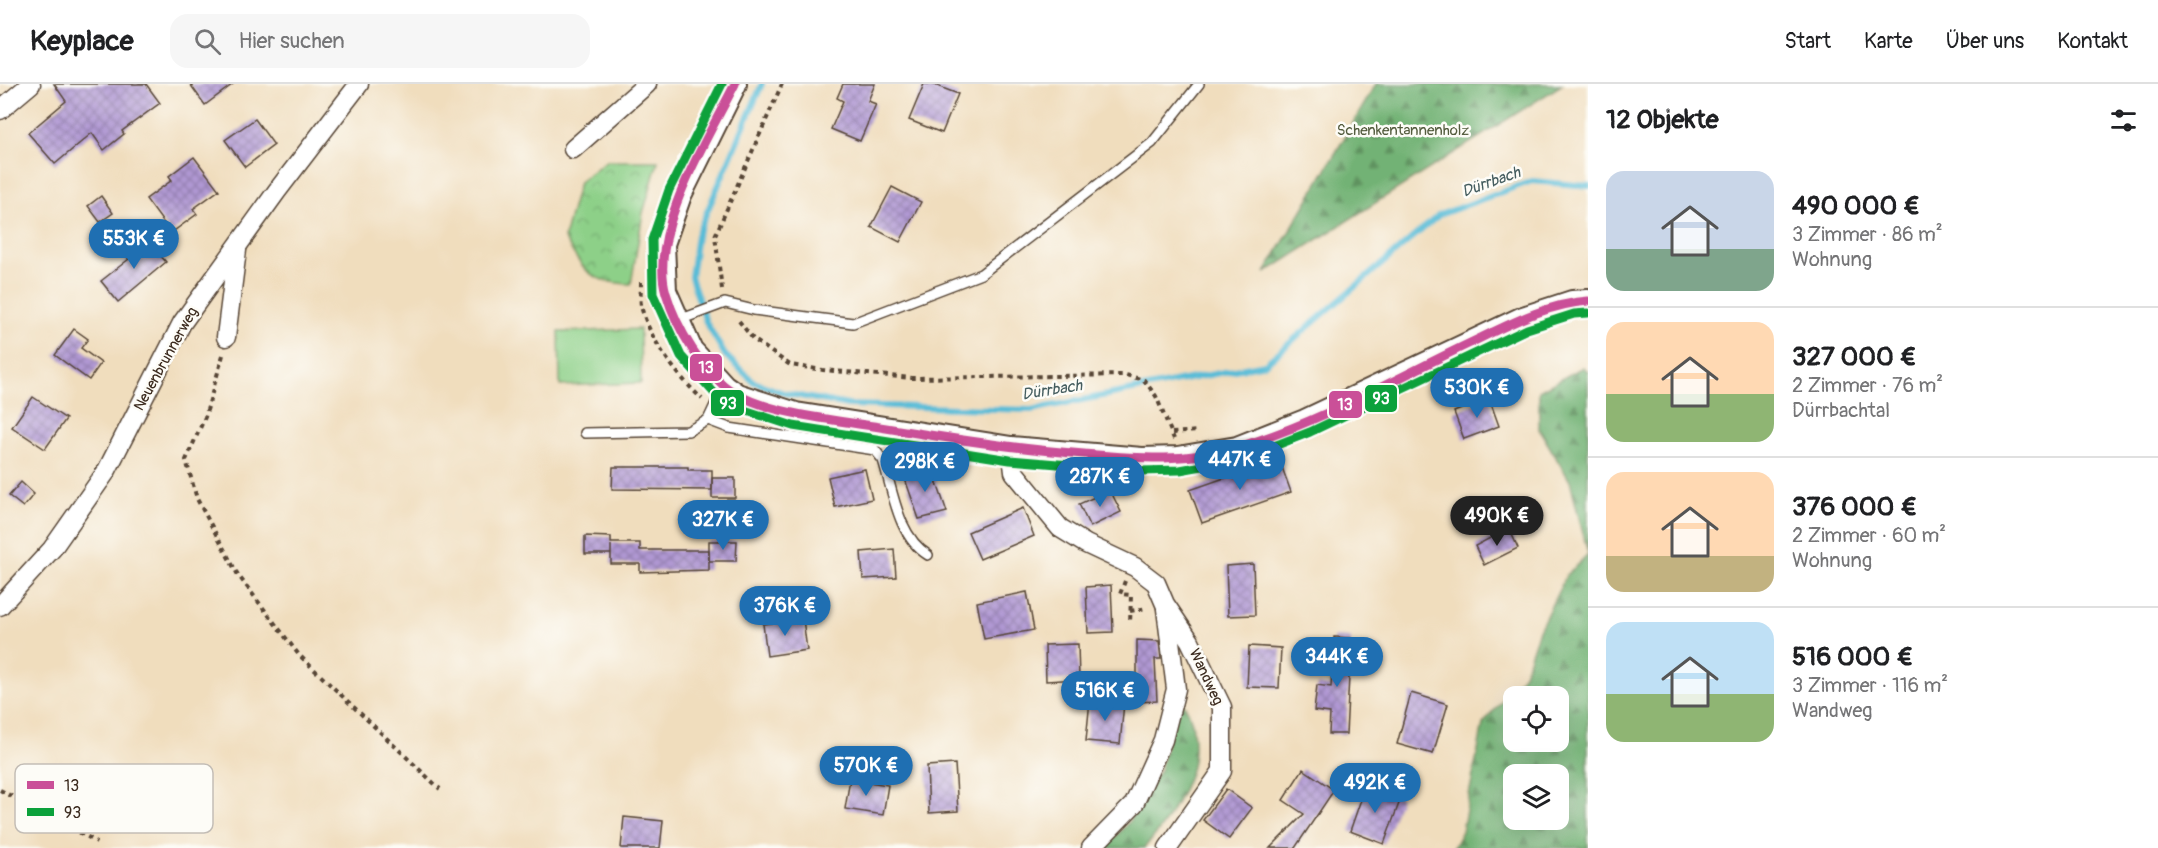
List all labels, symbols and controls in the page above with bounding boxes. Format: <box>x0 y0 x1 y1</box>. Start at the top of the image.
search box <box>170 14 590 68</box>
text: Keyplace <box>30 24 134 59</box>
icon: search <box>191 25 224 58</box>
text: Hier suchen <box>239 27 345 55</box>
text: Start <box>1785 28 1831 55</box>
text: Karte <box>1864 28 1913 55</box>
text: Über uns <box>1946 28 2024 55</box>
text: Kontakt <box>2057 28 2128 55</box>
text: 12 Objekte <box>1606 104 1719 136</box>
icon: filters <box>2107 104 2140 137</box>
park label: Schenkentannenholz <box>1337 121 1469 140</box>
water label: Dürrbach <box>1459 162 1524 202</box>
text: 490 000 € <box>1792 190 1920 222</box>
icon: home <box>1654 195 1726 267</box>
pin: 553K € <box>85 219 183 270</box>
text: 3 Zimmer · 86 m² <box>1792 222 1943 247</box>
text: 553K € <box>103 226 165 251</box>
text: Wohnung <box>1792 247 1872 272</box>
street label: Neuenbrunnerweg <box>130 304 202 414</box>
text: 327 000 € <box>1792 341 1917 373</box>
icon: home <box>1654 346 1726 418</box>
line badge: 13 <box>689 353 723 382</box>
text: 13 <box>698 358 714 378</box>
pin: 530K € <box>1428 368 1526 419</box>
text: 2 Zimmer · 76 m² <box>1792 373 1943 398</box>
water label: Dürrbach <box>1020 375 1085 405</box>
text: 530K € <box>1444 375 1510 400</box>
line badge: 93 <box>1364 384 1398 413</box>
line badge: 93 <box>710 389 745 417</box>
text: 93 <box>1372 389 1390 409</box>
line badge: 13 <box>1328 390 1363 419</box>
text: 93 <box>719 394 737 414</box>
text: 13 <box>1337 395 1353 415</box>
text: Dürrbachtal <box>1792 398 1890 423</box>
pin: 447K € <box>1191 440 1289 491</box>
pin: 298K € <box>876 442 974 493</box>
text: 447K € <box>1208 447 1272 472</box>
text: 298K € <box>894 449 956 474</box>
pin: 287K € <box>1051 457 1149 508</box>
text: 287K € <box>1069 464 1131 489</box>
text: 376 000 € <box>1792 491 1917 523</box>
pin: 490K € <box>1448 496 1546 547</box>
icon: home <box>1654 496 1726 568</box>
pin: 327K € <box>674 500 772 551</box>
text: 490K € <box>1464 503 1530 528</box>
text: 327K € <box>692 507 754 532</box>
text: 2 Zimmer · 60 m² <box>1792 523 1946 548</box>
text: Wohnung <box>1792 548 1872 573</box>
pin: 376K € <box>736 586 834 637</box>
text: 376K € <box>754 593 816 618</box>
pin: 344K € <box>1288 637 1386 688</box>
text: 516 000 € <box>1792 641 1913 673</box>
text: 344K € <box>1305 644 1369 669</box>
street label: Wandweg <box>1185 646 1227 708</box>
icon: home <box>1654 646 1726 718</box>
pin: 516K € <box>1056 671 1154 722</box>
text: 3 Zimmer · 116 m² <box>1792 673 1948 698</box>
text: 516K € <box>1075 678 1135 703</box>
map controls <box>1503 686 1569 830</box>
button: locate <box>1503 686 1569 752</box>
text: Wandweg <box>1792 698 1872 723</box>
pin: 570K € <box>817 746 915 797</box>
text: 570K € <box>834 753 898 778</box>
pin: 492K € <box>1326 763 1424 814</box>
legend <box>15 764 213 833</box>
button: layers <box>1503 764 1569 830</box>
text: 492K € <box>1344 770 1406 795</box>
text: 13 <box>64 776 79 796</box>
text: 93 <box>64 803 81 823</box>

